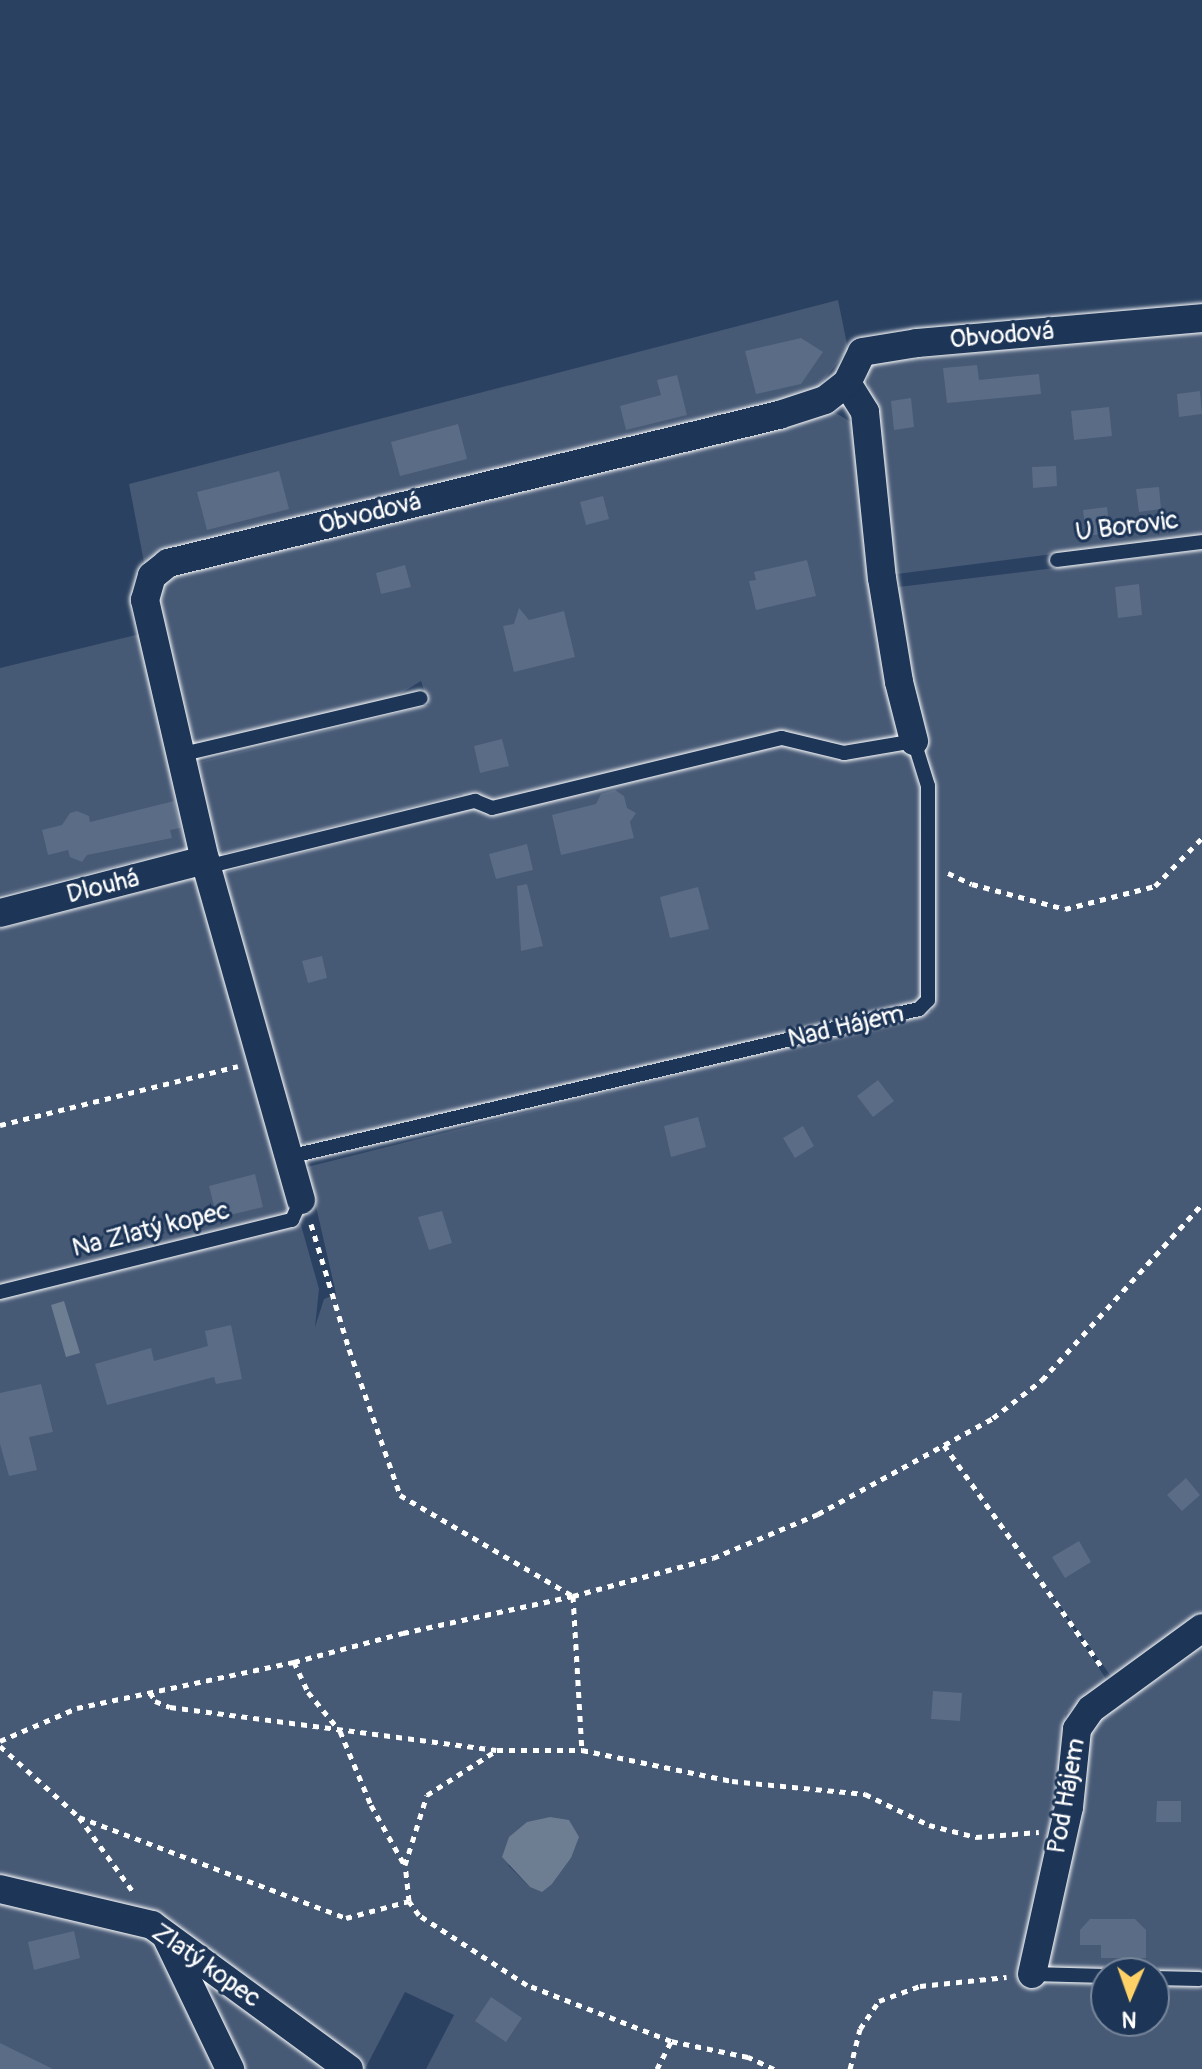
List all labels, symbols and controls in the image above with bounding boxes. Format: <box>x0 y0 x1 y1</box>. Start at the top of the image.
street label: Obvodová <box>948 316 1056 356</box>
street label: Obvodová <box>315 486 425 542</box>
street label: U Borovic <box>1074 505 1180 549</box>
street label: Dlouhá <box>63 863 143 911</box>
street label: Nad Hájem <box>785 998 907 1056</box>
street label: Na Zlatý kopec <box>69 1195 233 1265</box>
street label: Pod Hájem <box>1041 1736 1093 1856</box>
street label: Zlatý kopec <box>146 1917 266 2015</box>
north arrow <box>1090 1957 1170 2037</box>
text: N <box>1121 2005 1137 2033</box>

